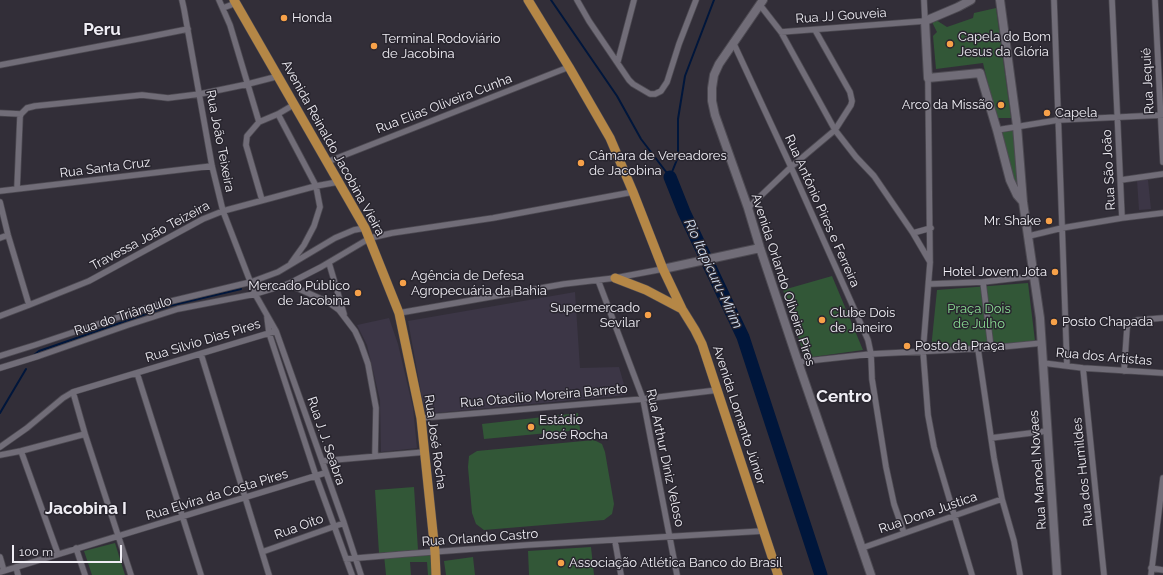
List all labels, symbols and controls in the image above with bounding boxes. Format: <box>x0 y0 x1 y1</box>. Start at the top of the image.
street label: Rua JJ Gouveia <box>795 5 887 27</box>
place label: Honda <box>292 10 332 26</box>
marker: Honda <box>279 13 289 23</box>
district label: Peru <box>83 20 121 40</box>
place label: Capela do Bom Jesus da Glória <box>958 29 1051 60</box>
place label: Terminal Rodoviário de Jacobina <box>382 31 501 62</box>
marker: Capela do Bom Jesus da Glória <box>945 39 955 49</box>
marker: Terminal Rodoviário de Jacobina <box>369 41 379 51</box>
street label: Rua Jequié <box>1138 47 1158 115</box>
street label: Avenida Reinaldo Jacobina Vieira <box>278 58 388 238</box>
street label: Rua Elias Oliveira Cunha <box>374 71 514 137</box>
street label: Rua João Teixeira <box>202 89 238 193</box>
place label: Arco da Missão <box>902 97 993 113</box>
marker: Arco da Missão <box>996 100 1006 110</box>
place label: Capela <box>1055 105 1097 121</box>
marker: Capela <box>1042 108 1052 118</box>
street label: Rua São João <box>1099 129 1119 211</box>
street label: Rua Antônio Pires e Ferreira <box>781 132 863 290</box>
place label: Câmara de Vereadores de Jacobina <box>589 148 727 179</box>
street label: Rua Santa Cruz <box>59 155 151 181</box>
marker: Câmara de Vereadores de Jacobina <box>576 158 586 168</box>
street label: Avenida Orlando Oliveira Pires <box>748 192 818 368</box>
street label: Travessa João Teizeira <box>88 198 212 274</box>
place label: Mr. Shake <box>984 213 1041 229</box>
water label: Rio Itapicuru-Mirim <box>680 216 746 332</box>
marker: Mr. Shake <box>1044 216 1054 226</box>
place label: Hotel Jovem Jota <box>943 264 1047 280</box>
marker: Hotel Jovem Jota <box>1050 267 1060 277</box>
place label: Agência de Defesa Agropecuária da Bahia <box>411 268 547 299</box>
place label: Mercado Público de Jacobina <box>248 278 350 309</box>
marker: Agência de Defesa Agropecuária da Bahia <box>398 278 408 288</box>
marker: Mercado Público de Jacobina <box>353 288 363 298</box>
street label: Rua do Triângulo <box>72 293 174 339</box>
place label: Supermercado Sevilar <box>550 300 640 331</box>
park label: Praça Dois de Julho <box>947 301 1011 332</box>
place label: Clube Dois de Janeiro <box>830 305 895 336</box>
marker: Supermercado Sevilar <box>643 310 653 320</box>
place label: Posto Chapada <box>1062 314 1153 330</box>
marker: Clube Dois de Janeiro <box>817 315 827 325</box>
street label: Rua Silvio Dias Pires <box>144 316 262 366</box>
marker: Posto Chapada <box>1049 317 1059 327</box>
place label: Posto da Praça <box>915 338 1005 354</box>
marker: Posto da Praça <box>902 341 912 351</box>
street label: Avenida Lomanto Júnior <box>709 344 769 486</box>
street label: Rua dos Artistas <box>1055 345 1153 369</box>
street label: Rua Otacilio Moreira Barreto <box>460 381 628 411</box>
district label: Centro <box>816 387 872 407</box>
street label: Rua Arthur Diniz Veloso <box>643 388 687 528</box>
street label: Rua José Rocha <box>421 394 449 490</box>
street label: Rua J. J. Seabra <box>304 395 348 487</box>
street label: Rua Manoel Novaes <box>1026 410 1050 530</box>
place label: Estádio José Rocha <box>539 412 608 443</box>
street label: Rua dos Humildes <box>1070 417 1096 527</box>
marker: Estádio José Rocha <box>526 422 536 432</box>
street label: Rua Elvira da Costa Pires <box>144 466 290 524</box>
street label: Rua Dona Justica <box>877 489 979 537</box>
district label: Jacobina I <box>45 499 127 519</box>
street label: Rua Oito <box>272 511 326 543</box>
street label: Rua Orlando Castro <box>421 526 539 550</box>
scale bar <box>14 537 124 563</box>
text: 100 m <box>19 545 53 559</box>
place label: Associação Atlética Banco do Brasil <box>569 555 783 571</box>
marker: Associação Atlética Banco do Brasil <box>556 558 566 568</box>

